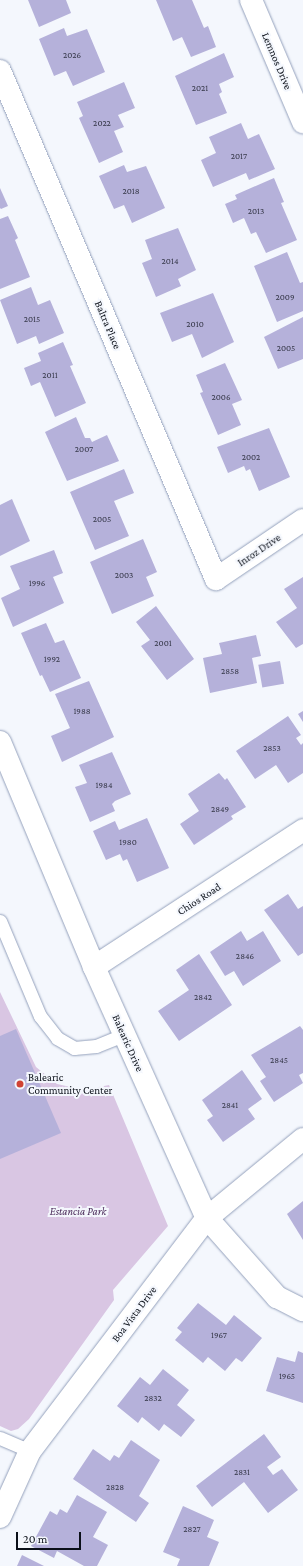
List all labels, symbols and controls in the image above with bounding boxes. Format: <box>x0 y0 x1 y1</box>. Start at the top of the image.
street label: Lemnos Drive <box>259 30 295 92</box>
house number: 2026 <box>63 50 81 60</box>
house number: 2021 <box>192 83 208 93</box>
house number: 2022 <box>93 118 111 128</box>
house number: 2017 <box>231 151 247 161</box>
house number: 2018 <box>122 186 140 196</box>
house number: 2013 <box>248 206 264 216</box>
house number: 2014 <box>162 256 178 266</box>
house number: 2009 <box>275 292 295 302</box>
street label: Baltra Place <box>92 299 124 351</box>
house number: 2015 <box>24 314 40 324</box>
house number: 2010 <box>186 319 204 329</box>
house number: 2005 <box>277 343 295 353</box>
house number: 2011 <box>42 370 58 380</box>
house number: 2006 <box>211 392 231 402</box>
house number: 2007 <box>75 444 93 454</box>
house number: 2002 <box>242 452 260 462</box>
house number: 2005 <box>93 514 111 524</box>
street label: Inroz Drive <box>235 531 283 569</box>
house number: 2003 <box>115 570 133 580</box>
house number: 1996 <box>29 578 45 588</box>
house number: 2001 <box>154 638 172 648</box>
house number: 1992 <box>44 654 60 664</box>
house number: 2858 <box>221 666 239 676</box>
house number: 1988 <box>73 706 91 716</box>
house number: 2853 <box>263 743 281 753</box>
house number: 1984 <box>96 780 112 790</box>
house number: 2849 <box>211 804 229 814</box>
house number: 1980 <box>119 837 137 847</box>
street label: Chios Road <box>175 880 223 918</box>
house number: 2846 <box>236 951 254 961</box>
house number: 2842 <box>194 992 212 1002</box>
street label: Balearic Drive <box>110 1012 146 1074</box>
house number: 2845 <box>270 1055 288 1065</box>
place label: Balearic Community Center <box>28 1071 112 1097</box>
marker: Balearic Community Center <box>15 1079 25 1089</box>
house number: 2841 <box>222 1100 238 1110</box>
park label: Estancia Park <box>50 1204 106 1218</box>
street label: Boa Vista Drive <box>109 1283 159 1345</box>
house number: 1967 <box>211 1330 227 1340</box>
house number: 1965 <box>279 1371 295 1381</box>
house number: 2832 <box>144 1393 162 1403</box>
house number: 2831 <box>234 1467 250 1477</box>
house number: 2828 <box>106 1482 124 1492</box>
scale bar <box>18 1524 83 1550</box>
house number: 2827 <box>183 1524 201 1534</box>
text: 20 m <box>23 1532 47 1546</box>

